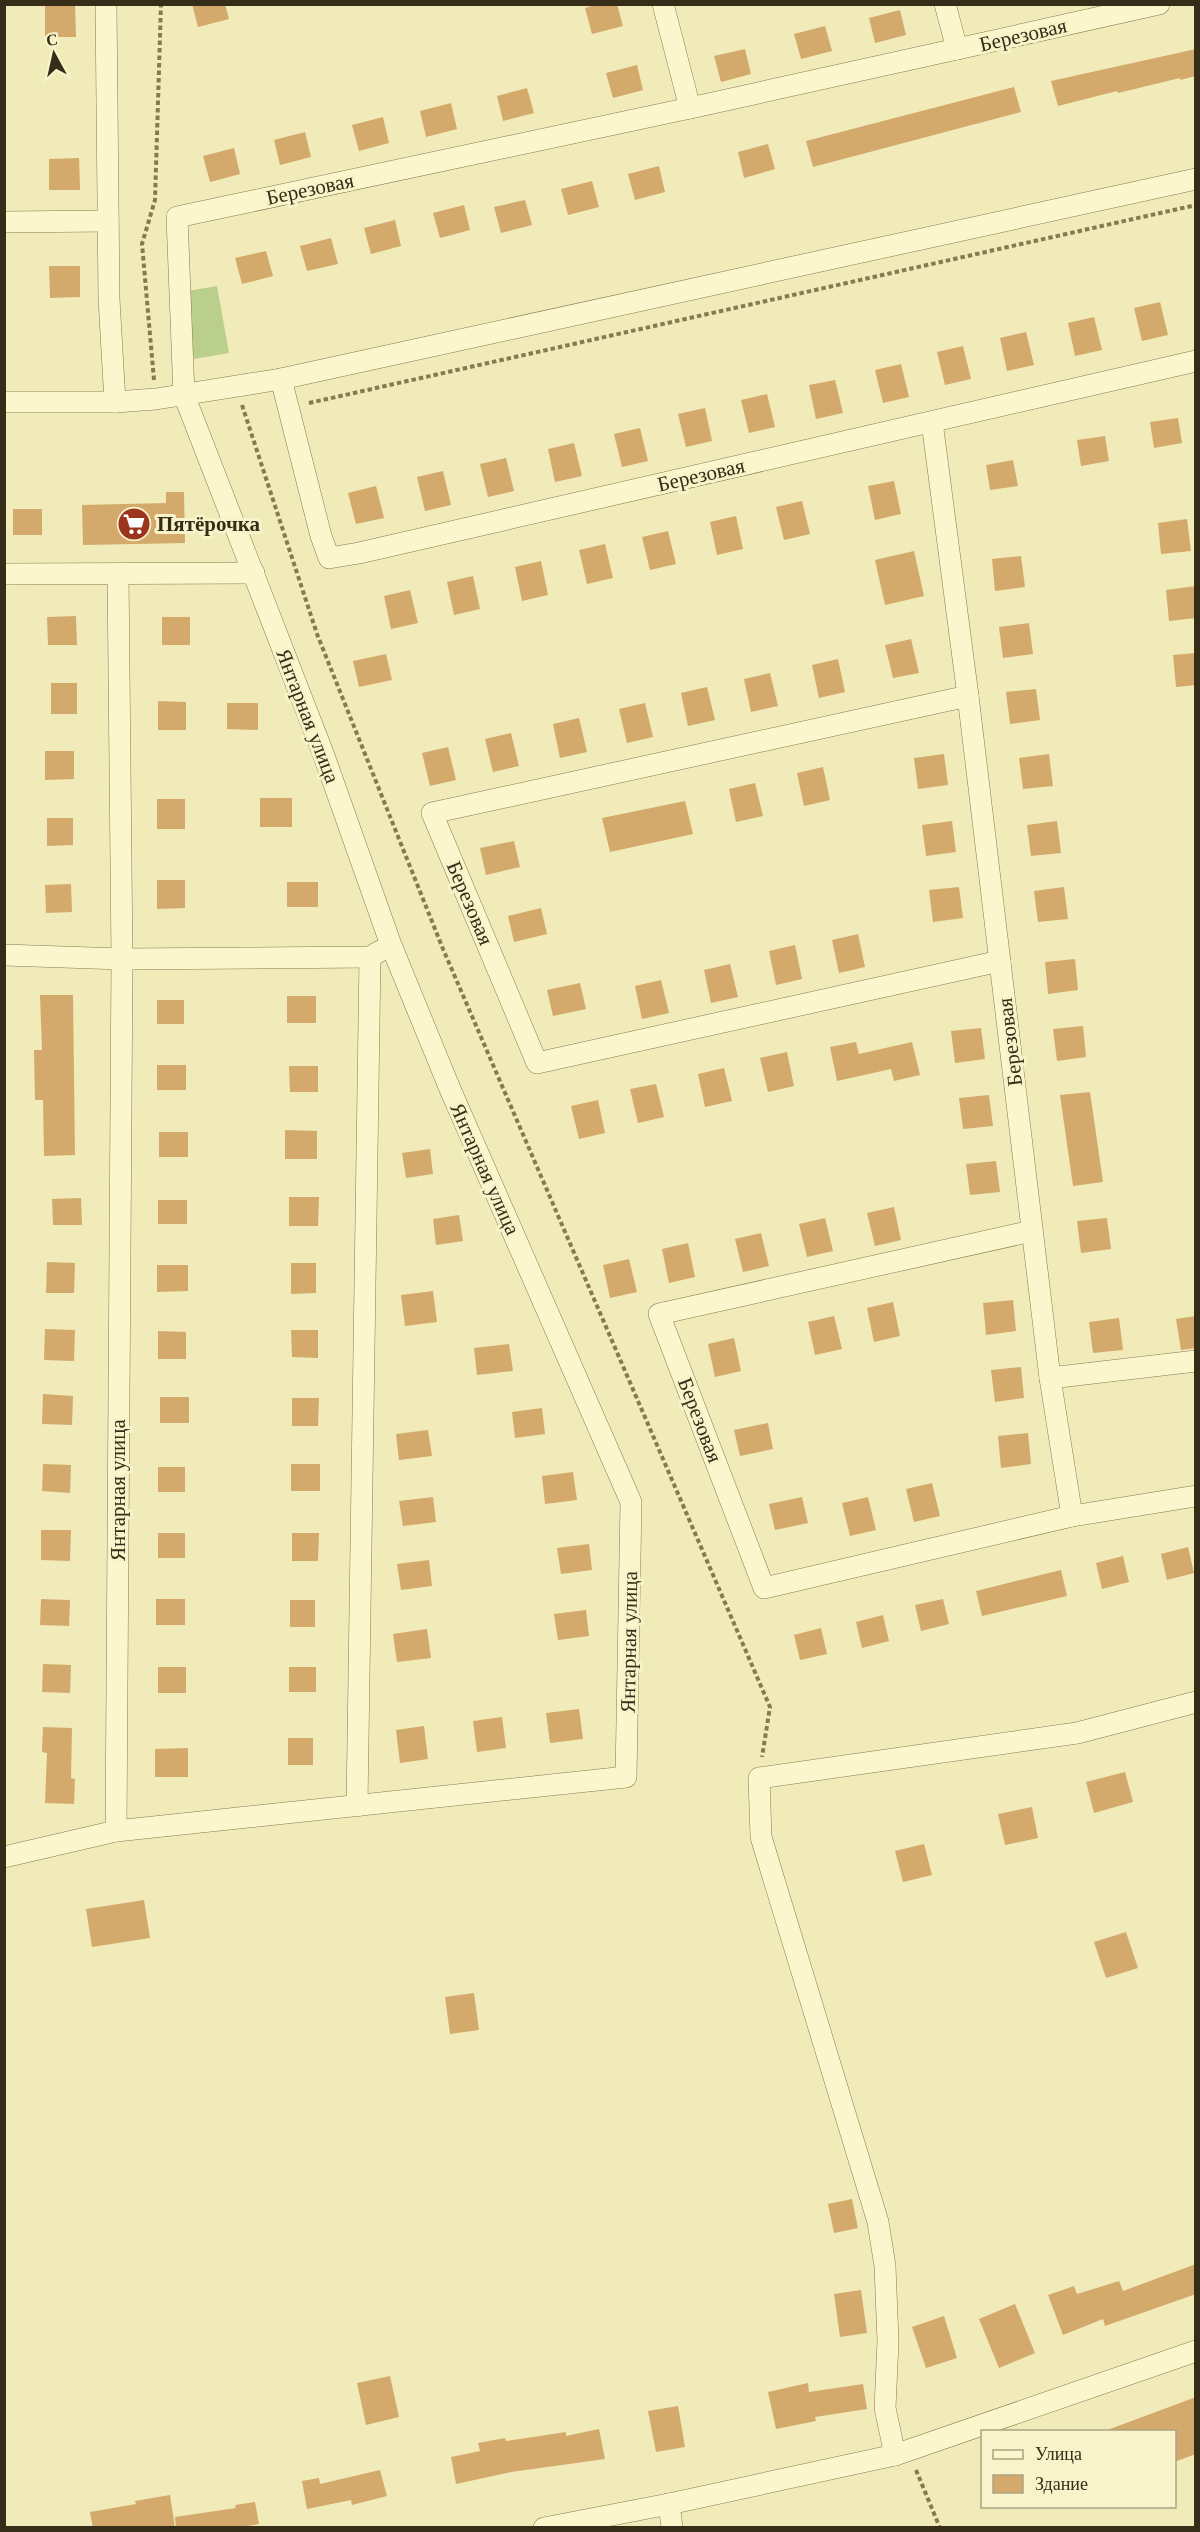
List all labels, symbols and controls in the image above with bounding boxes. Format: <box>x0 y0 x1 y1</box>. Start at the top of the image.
street label: Березовая <box>977 13 1069 57</box>
north arrow <box>24 24 84 84</box>
text: С <box>45 30 59 49</box>
street label: Березовая <box>264 168 356 210</box>
street label: Березовая <box>655 453 747 497</box>
supermarket icon: Пятёрочка <box>116 506 152 542</box>
place label: Пятёрочка <box>157 512 261 536</box>
street label: Янтарная улица <box>271 645 345 787</box>
street label: Березовая <box>442 857 499 949</box>
street label: Березовая <box>993 996 1027 1088</box>
street label: Янтарная улица <box>445 1099 525 1239</box>
street label: Березовая <box>673 1374 727 1466</box>
street label: Янтарная улица <box>106 1418 130 1561</box>
street label: Янтарная улица <box>616 1570 642 1713</box>
legend <box>981 2430 1176 2508</box>
text: Улица <box>1035 2444 1082 2464</box>
text: Здание <box>1035 2474 1088 2494</box>

